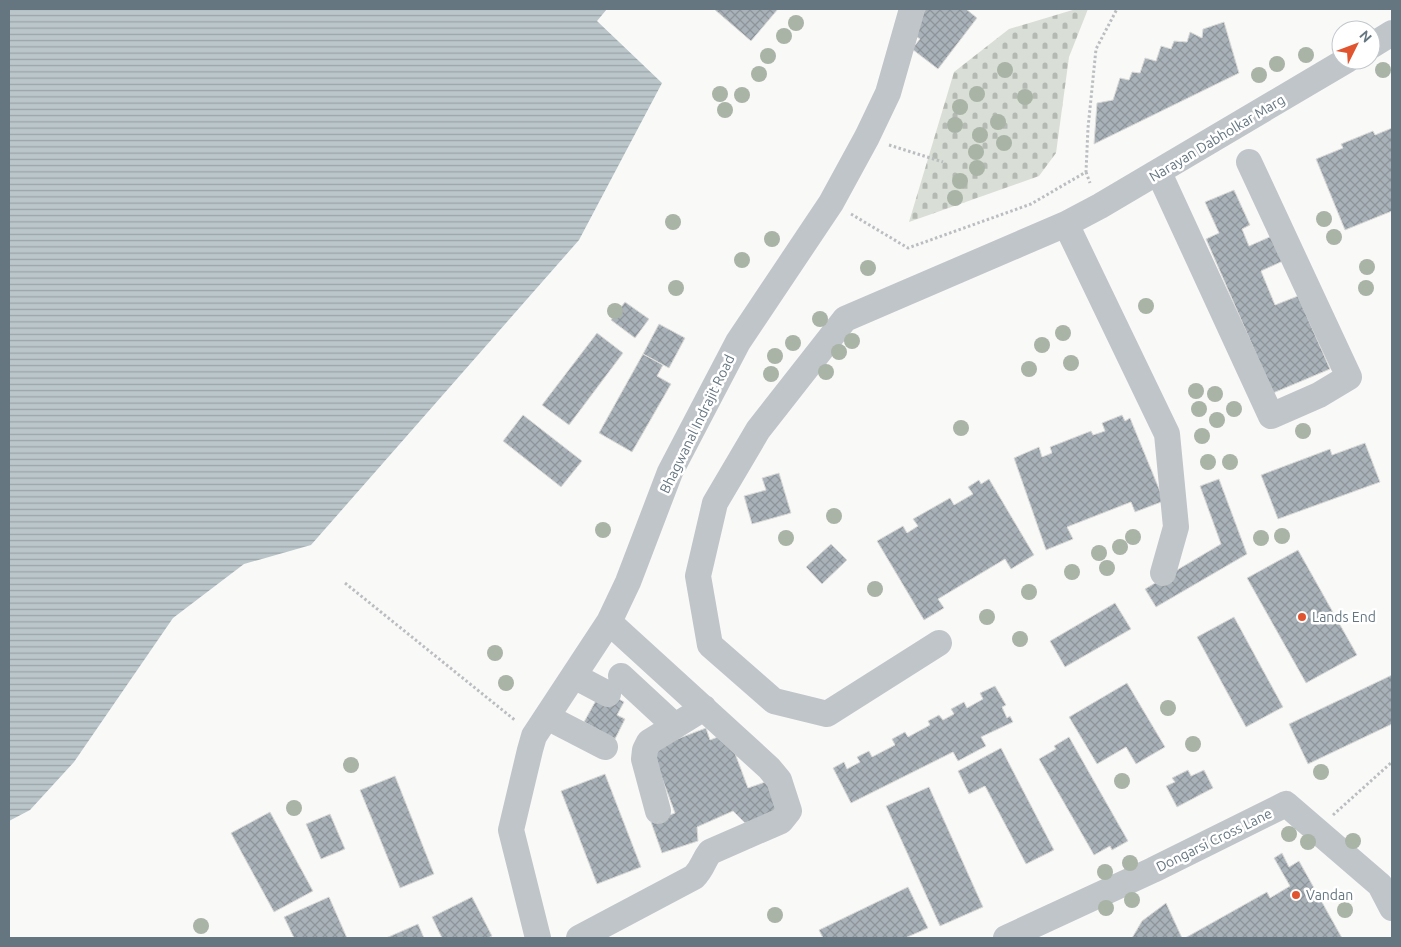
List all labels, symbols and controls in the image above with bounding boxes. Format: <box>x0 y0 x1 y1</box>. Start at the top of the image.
north arrow <box>1331 20 1381 70</box>
text: N <box>1356 27 1375 46</box>
street label: Narayan Dabholkar Marg <box>1146 91 1288 185</box>
street label: Bhagwanal Indrajit Road <box>656 352 738 496</box>
place label: Lands End <box>1312 609 1376 625</box>
marker: Lands End <box>1296 611 1308 623</box>
street label: Dongarsi Cross Lane <box>1154 805 1274 875</box>
place label: Vandan <box>1306 887 1353 903</box>
marker: Vandan <box>1290 889 1302 901</box>

